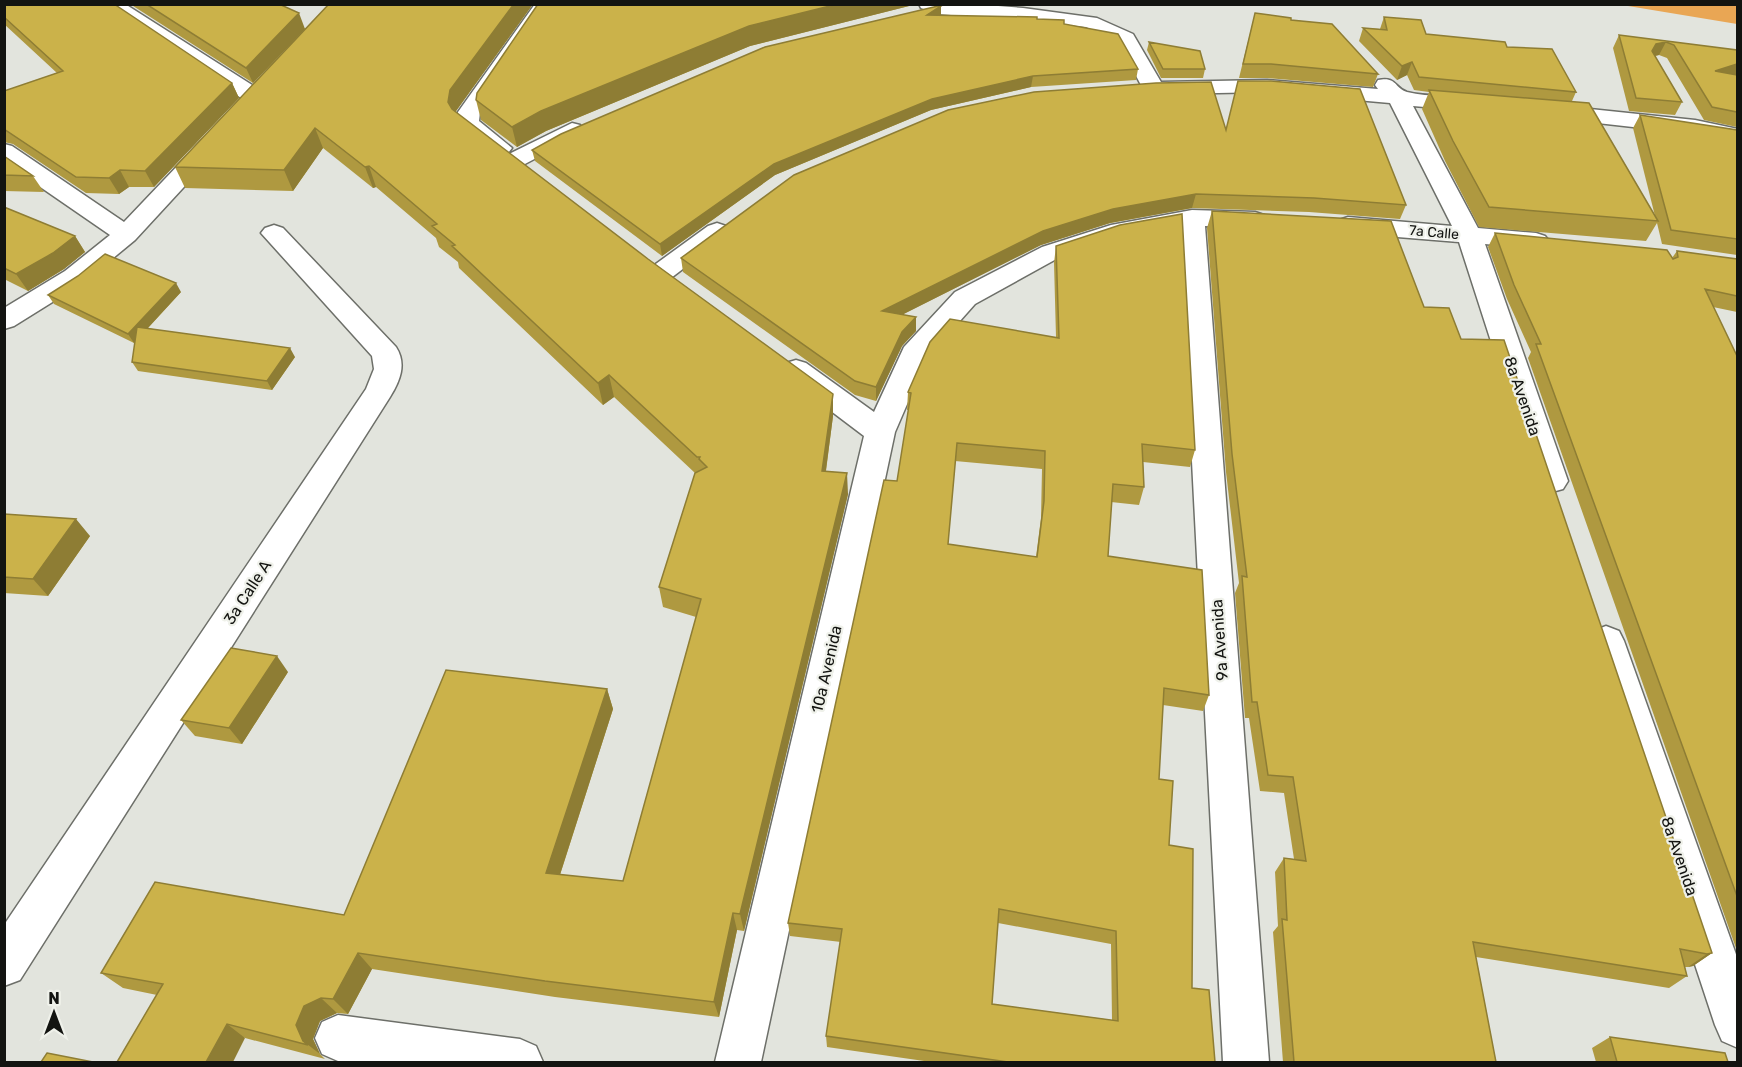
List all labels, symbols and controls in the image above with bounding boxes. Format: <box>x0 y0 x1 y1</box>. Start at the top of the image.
street label: 7a Calle <box>1408 222 1460 243</box>
street label: 8a Avenida <box>1500 354 1545 438</box>
street label: 3a Calle A <box>220 556 275 628</box>
street label: 9a Avenida <box>1207 599 1232 681</box>
street label: 10a Avenida <box>807 624 846 715</box>
street label: 8a Avenida <box>1657 814 1702 898</box>
north arrow <box>24 983 84 1043</box>
text: N <box>48 989 60 1008</box>

